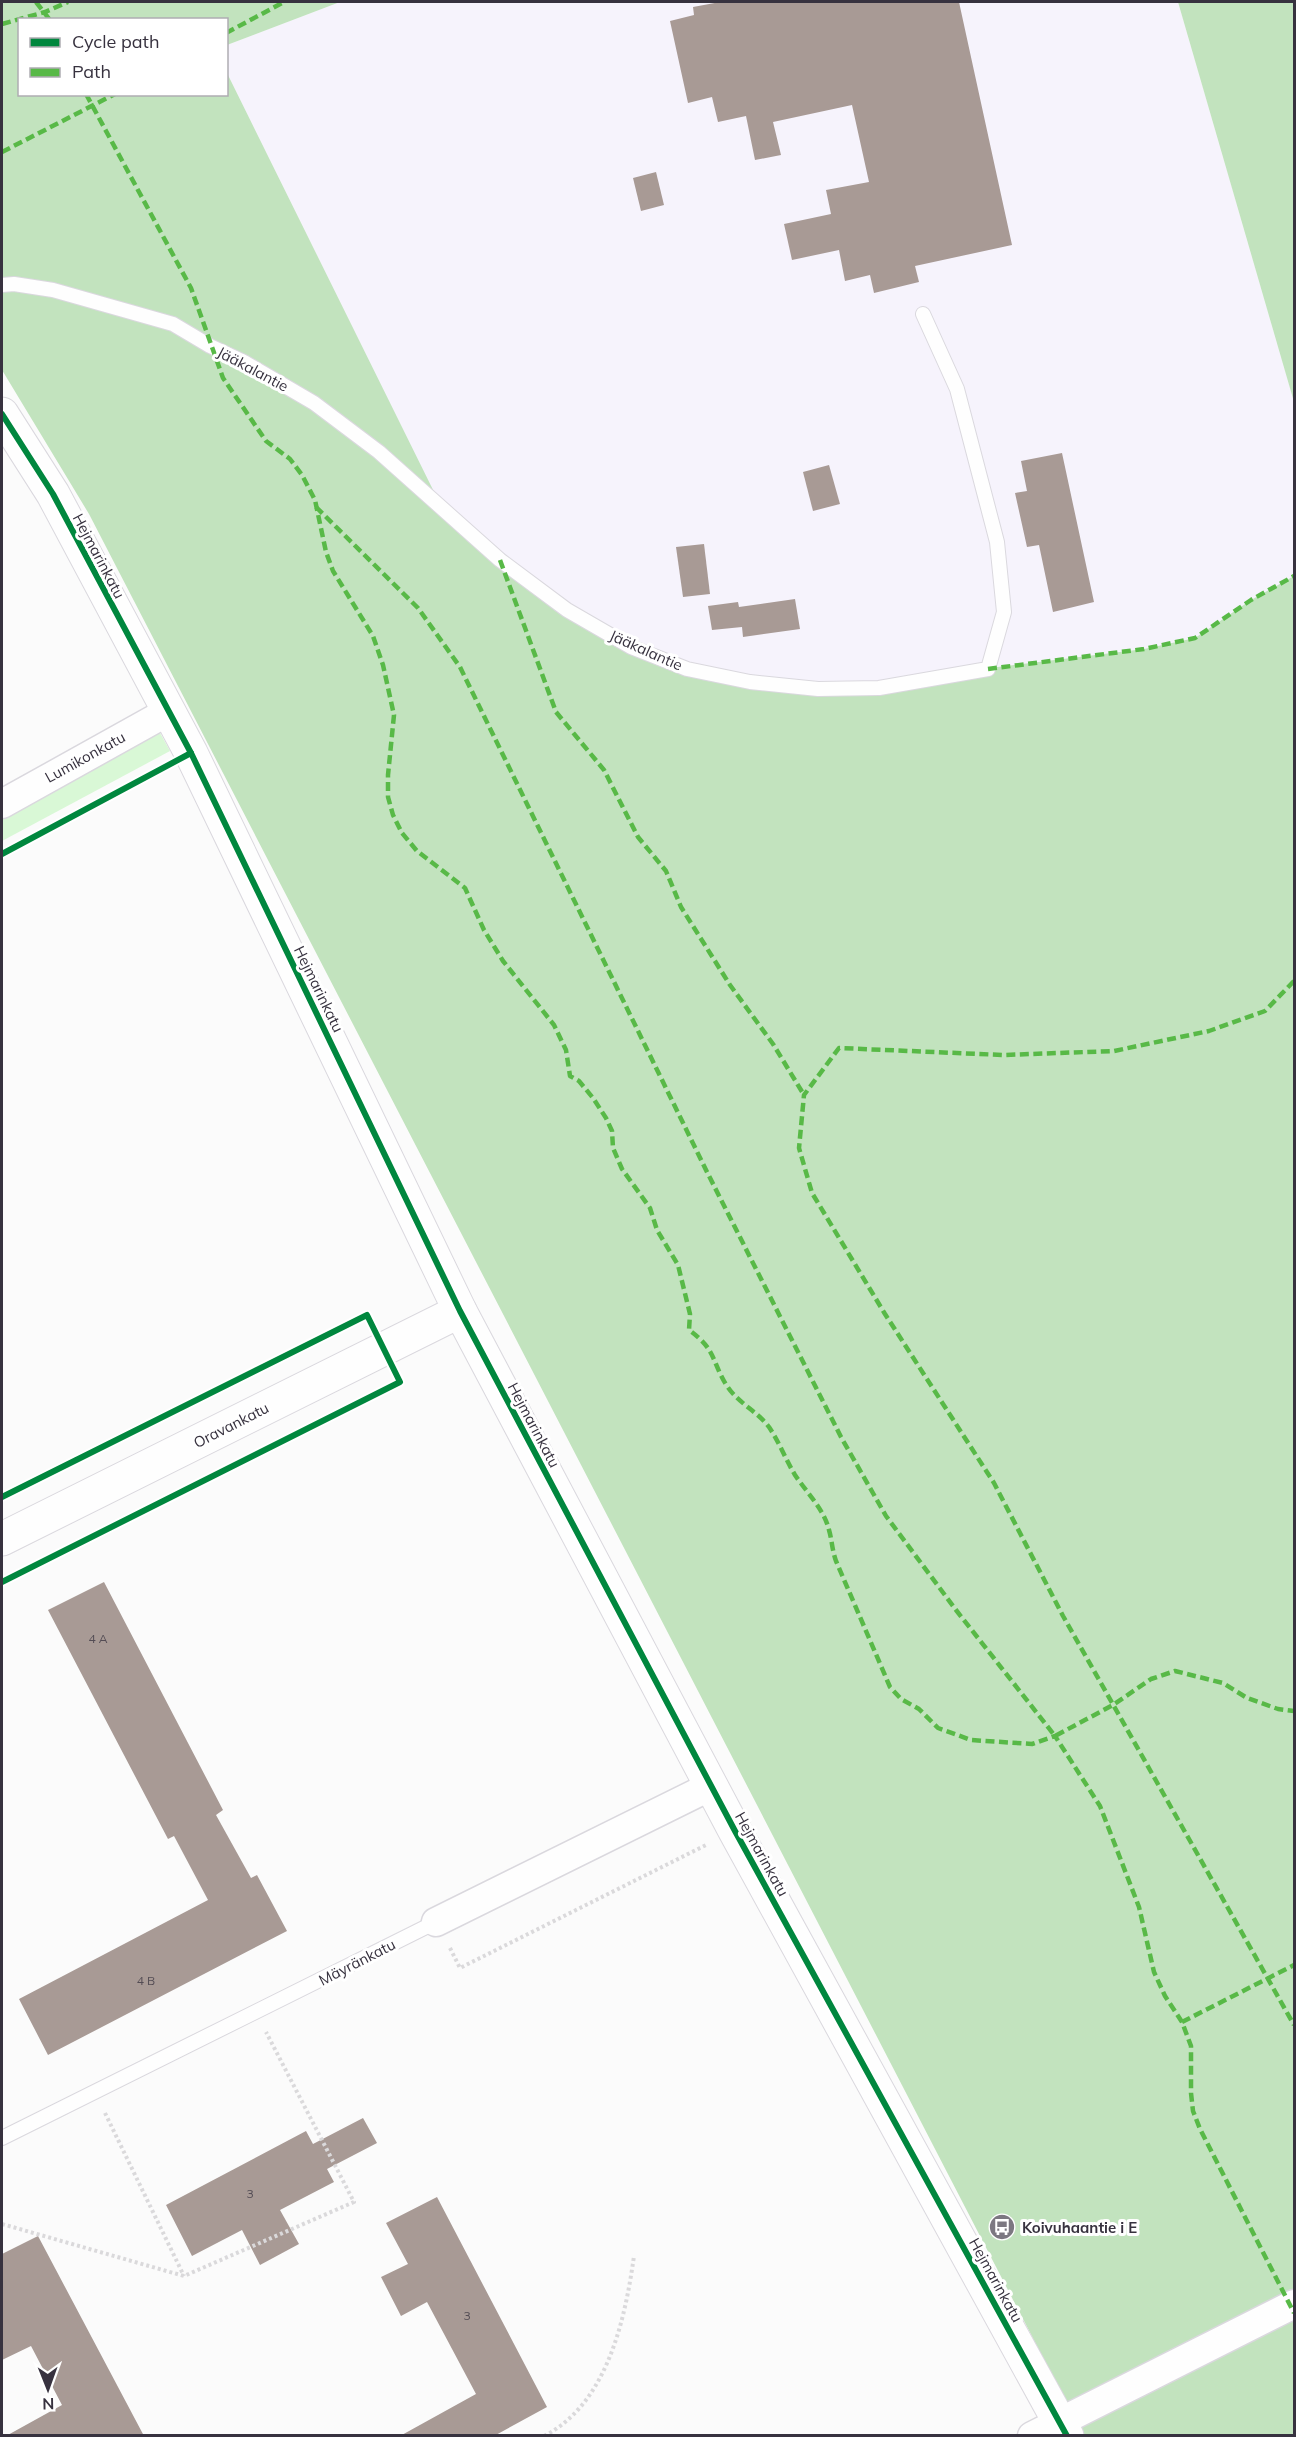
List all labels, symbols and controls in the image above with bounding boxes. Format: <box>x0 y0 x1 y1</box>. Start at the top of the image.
legend <box>18 18 228 96</box>
text: Cycle path <box>72 30 159 53</box>
text: Path <box>72 60 111 83</box>
street label: Jääkalantie <box>214 342 292 396</box>
street label: Hejmarinkatu <box>69 510 129 602</box>
street label: Jääkalantie <box>607 625 685 675</box>
street label: Lumikonkatu <box>42 727 128 787</box>
street label: Hejmarinkatu <box>290 943 348 1035</box>
street label: Hejmarinkatu <box>504 1379 564 1471</box>
street label: Oravankatu <box>190 1398 272 1452</box>
house number: 4 A <box>88 1631 108 1646</box>
street label: Hejmarinkatu <box>731 1808 793 1900</box>
street label: Mäyränkatu <box>315 1935 399 1989</box>
house number: 4 B <box>137 1973 155 1988</box>
house number: 3 <box>246 2186 254 2201</box>
bus stop icon: Koivuhaantie i E <box>987 2212 1017 2242</box>
place label: Koivuhaantie i E <box>1022 2218 1137 2237</box>
street label: Hejmarinkatu <box>965 2234 1027 2326</box>
house number: 3 <box>463 2308 471 2323</box>
north arrow <box>18 2359 78 2419</box>
text: N <box>42 2394 54 2414</box>

